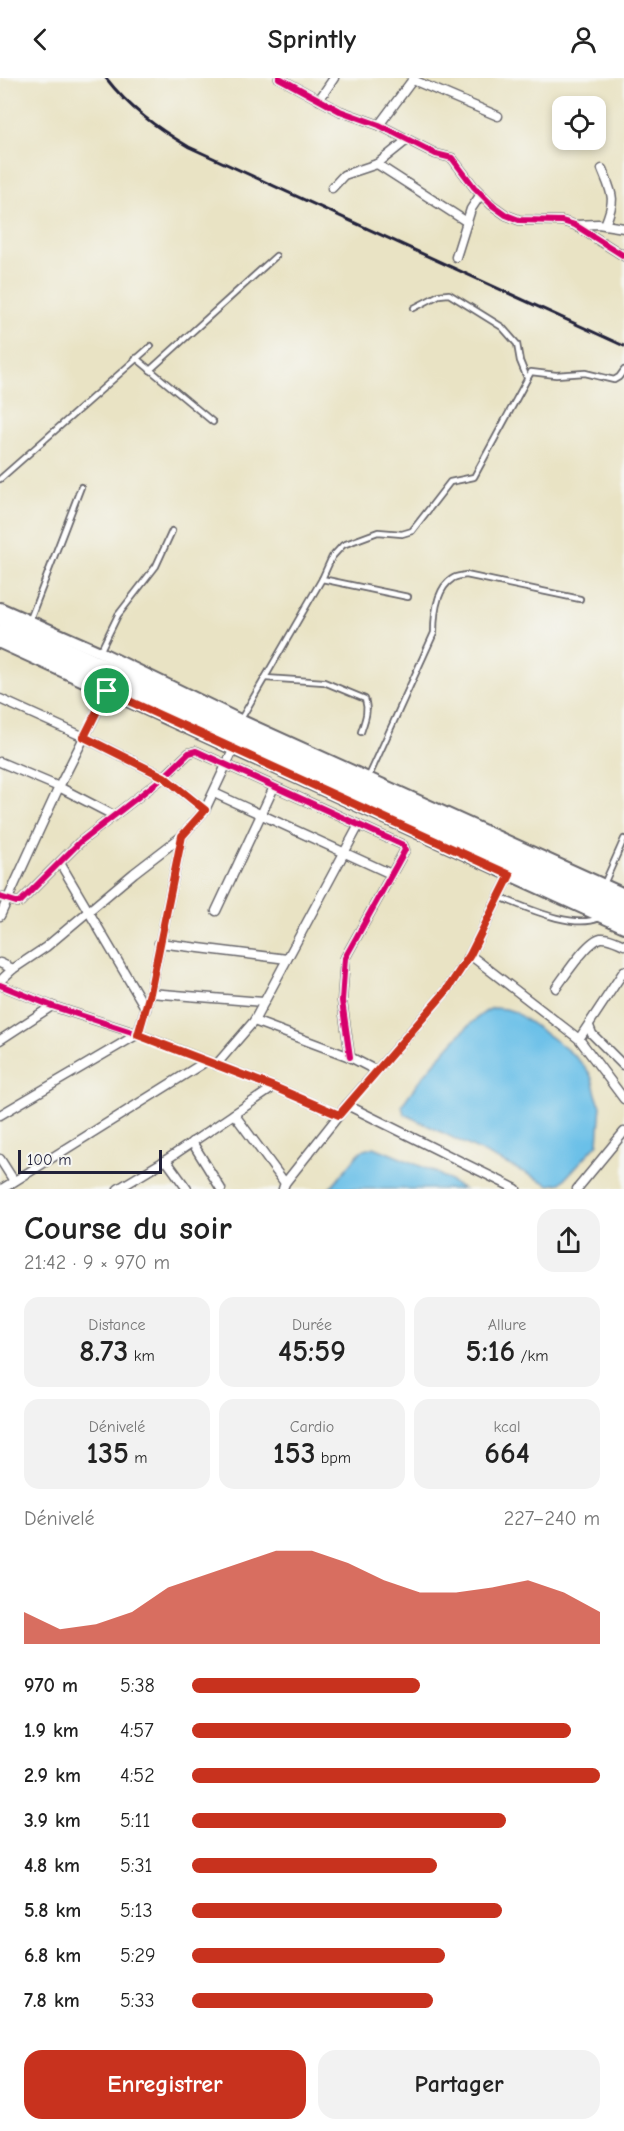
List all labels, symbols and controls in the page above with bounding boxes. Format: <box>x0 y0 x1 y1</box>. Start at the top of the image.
icon: back <box>24 23 57 56</box>
icon: person <box>567 23 600 56</box>
text: Sprintly <box>268 24 356 55</box>
map controls <box>552 96 606 150</box>
button: locate <box>552 96 606 150</box>
pin <box>81 665 132 716</box>
icon: arrive <box>90 674 123 707</box>
scale bar <box>18 1147 162 1174</box>
text: 100 m <box>27 1151 71 1169</box>
text: Course du soir <box>24 1209 232 1247</box>
button: share <box>537 1209 600 1272</box>
text: 21:42 · 9 × 970 m <box>24 1251 170 1274</box>
text: Distance <box>88 1316 146 1334</box>
text: Durée <box>292 1316 332 1334</box>
text: Allure <box>488 1316 526 1334</box>
text: 8.73 <box>79 1334 128 1369</box>
text: 45:59 <box>278 1334 346 1369</box>
text: 5:16 <box>466 1334 515 1369</box>
text: km <box>128 1347 155 1365</box>
text: /km <box>515 1347 548 1365</box>
text: Dénivelé <box>89 1418 145 1436</box>
text: Cardio <box>290 1418 334 1436</box>
text: kcal <box>494 1418 520 1436</box>
text: 135 <box>86 1436 129 1471</box>
text: 153 <box>273 1436 315 1471</box>
text: 664 <box>484 1436 530 1471</box>
text: m <box>129 1449 148 1467</box>
text: bpm <box>315 1449 351 1467</box>
text: Dénivelé <box>24 1507 95 1530</box>
text: 227–240 m <box>504 1507 600 1530</box>
text: 970 m <box>24 1674 78 1697</box>
text: 5:38 <box>120 1674 155 1697</box>
text: 1.9 km <box>24 1719 79 1742</box>
text: 4:57 <box>120 1719 154 1742</box>
text: 2.9 km <box>24 1764 81 1787</box>
text: 4:52 <box>120 1764 155 1787</box>
text: 3.9 km <box>24 1809 81 1832</box>
text: 5:11 <box>120 1809 150 1832</box>
text: 4.8 km <box>24 1854 80 1877</box>
text: 5:31 <box>120 1854 153 1877</box>
text: 5.8 km <box>24 1899 81 1922</box>
text: 5:13 <box>120 1899 153 1922</box>
text: 6.8 km <box>24 1944 81 1967</box>
text: 5:29 <box>120 1944 156 1967</box>
text: 7.8 km <box>24 1989 80 2012</box>
text: 5:33 <box>120 1989 155 2012</box>
button: Enregistrer <box>24 2050 306 2119</box>
button: Partager <box>318 2050 600 2119</box>

